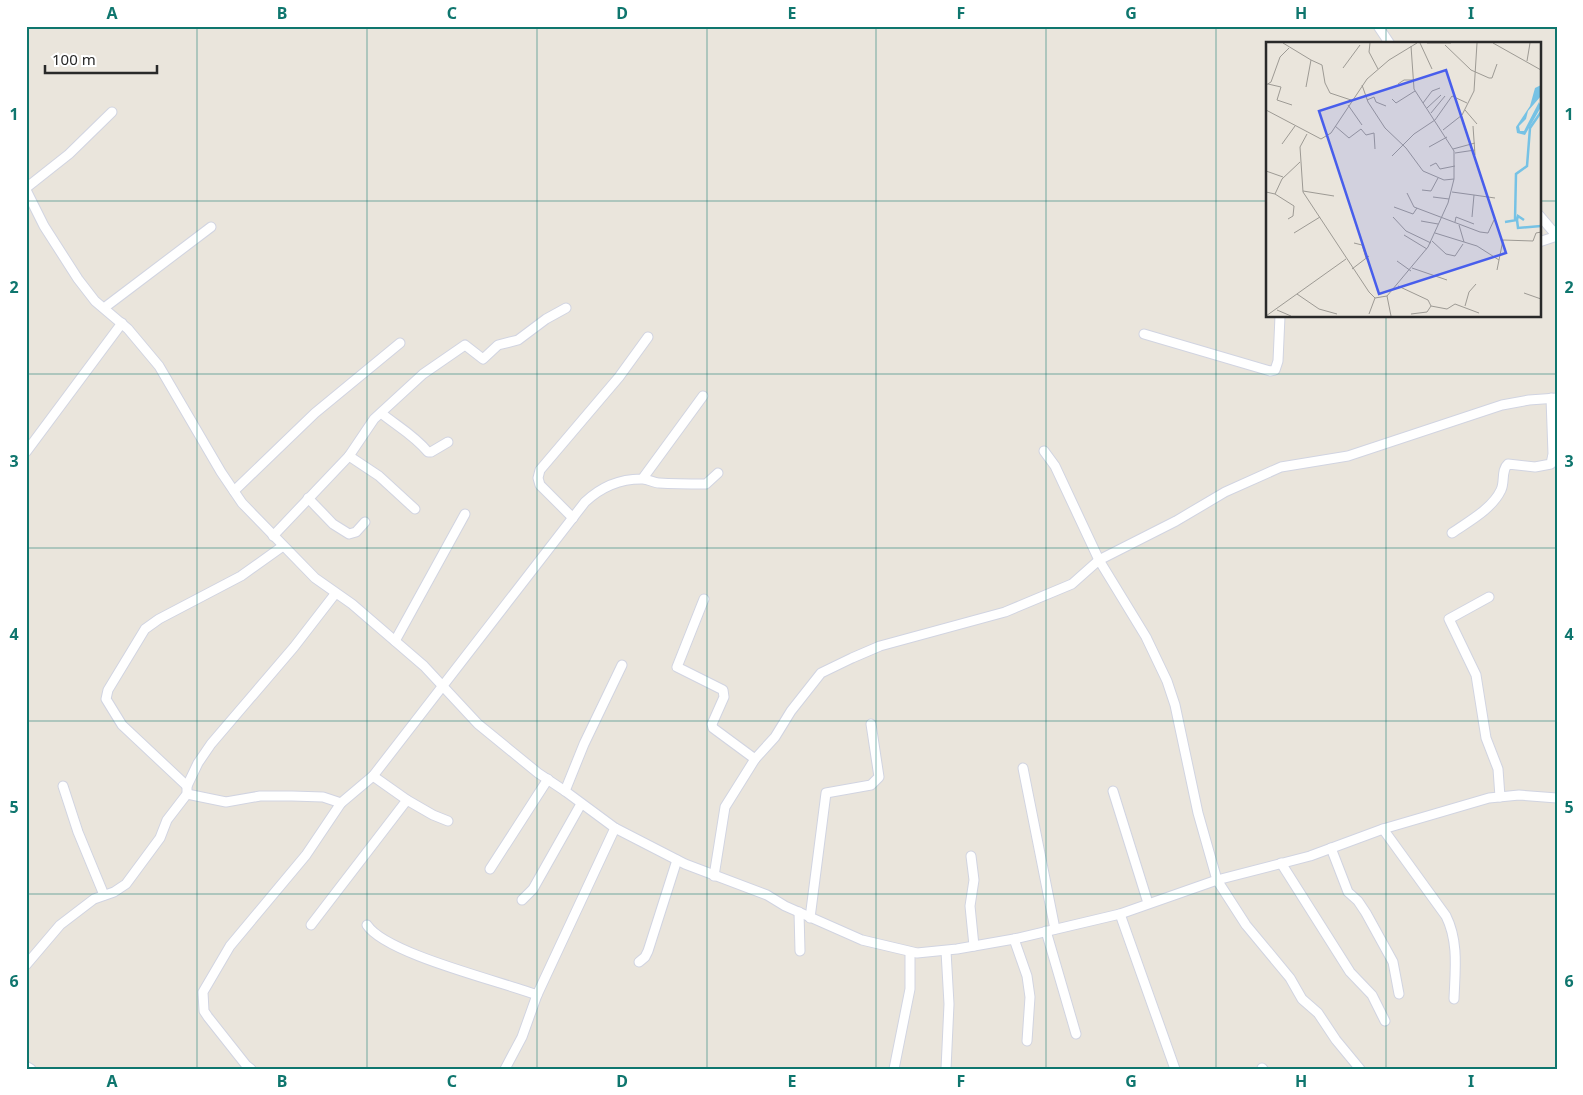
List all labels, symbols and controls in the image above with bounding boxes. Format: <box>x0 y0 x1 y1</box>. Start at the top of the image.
text: A <box>106 2 118 24</box>
text: B <box>277 2 287 24</box>
text: C <box>447 2 457 24</box>
text: D <box>616 2 628 24</box>
text: E <box>788 2 797 24</box>
text: F <box>957 2 965 24</box>
text: G <box>1125 2 1137 24</box>
text: H <box>1295 2 1307 24</box>
text: I <box>1468 2 1474 24</box>
scale bar <box>45 42 158 74</box>
inset map <box>1266 42 1540 318</box>
text: 100 m <box>52 49 96 69</box>
text: 1 <box>9 103 19 125</box>
text: 1 <box>1564 103 1574 125</box>
text: 2 <box>9 276 19 298</box>
text: 2 <box>1564 276 1574 298</box>
text: 3 <box>9 450 19 472</box>
text: 3 <box>1564 450 1574 472</box>
text: 4 <box>9 623 19 645</box>
text: 4 <box>1564 623 1574 645</box>
text: 5 <box>9 796 19 818</box>
text: 5 <box>1564 796 1574 818</box>
text: 6 <box>9 970 19 992</box>
text: 6 <box>1564 970 1574 992</box>
text: A <box>106 1070 118 1092</box>
text: B <box>277 1070 287 1092</box>
text: C <box>447 1070 457 1092</box>
text: D <box>616 1070 628 1092</box>
text: E <box>788 1070 797 1092</box>
text: F <box>957 1070 965 1092</box>
text: G <box>1125 1070 1137 1092</box>
text: H <box>1295 1070 1307 1092</box>
text: I <box>1468 1070 1474 1092</box>

